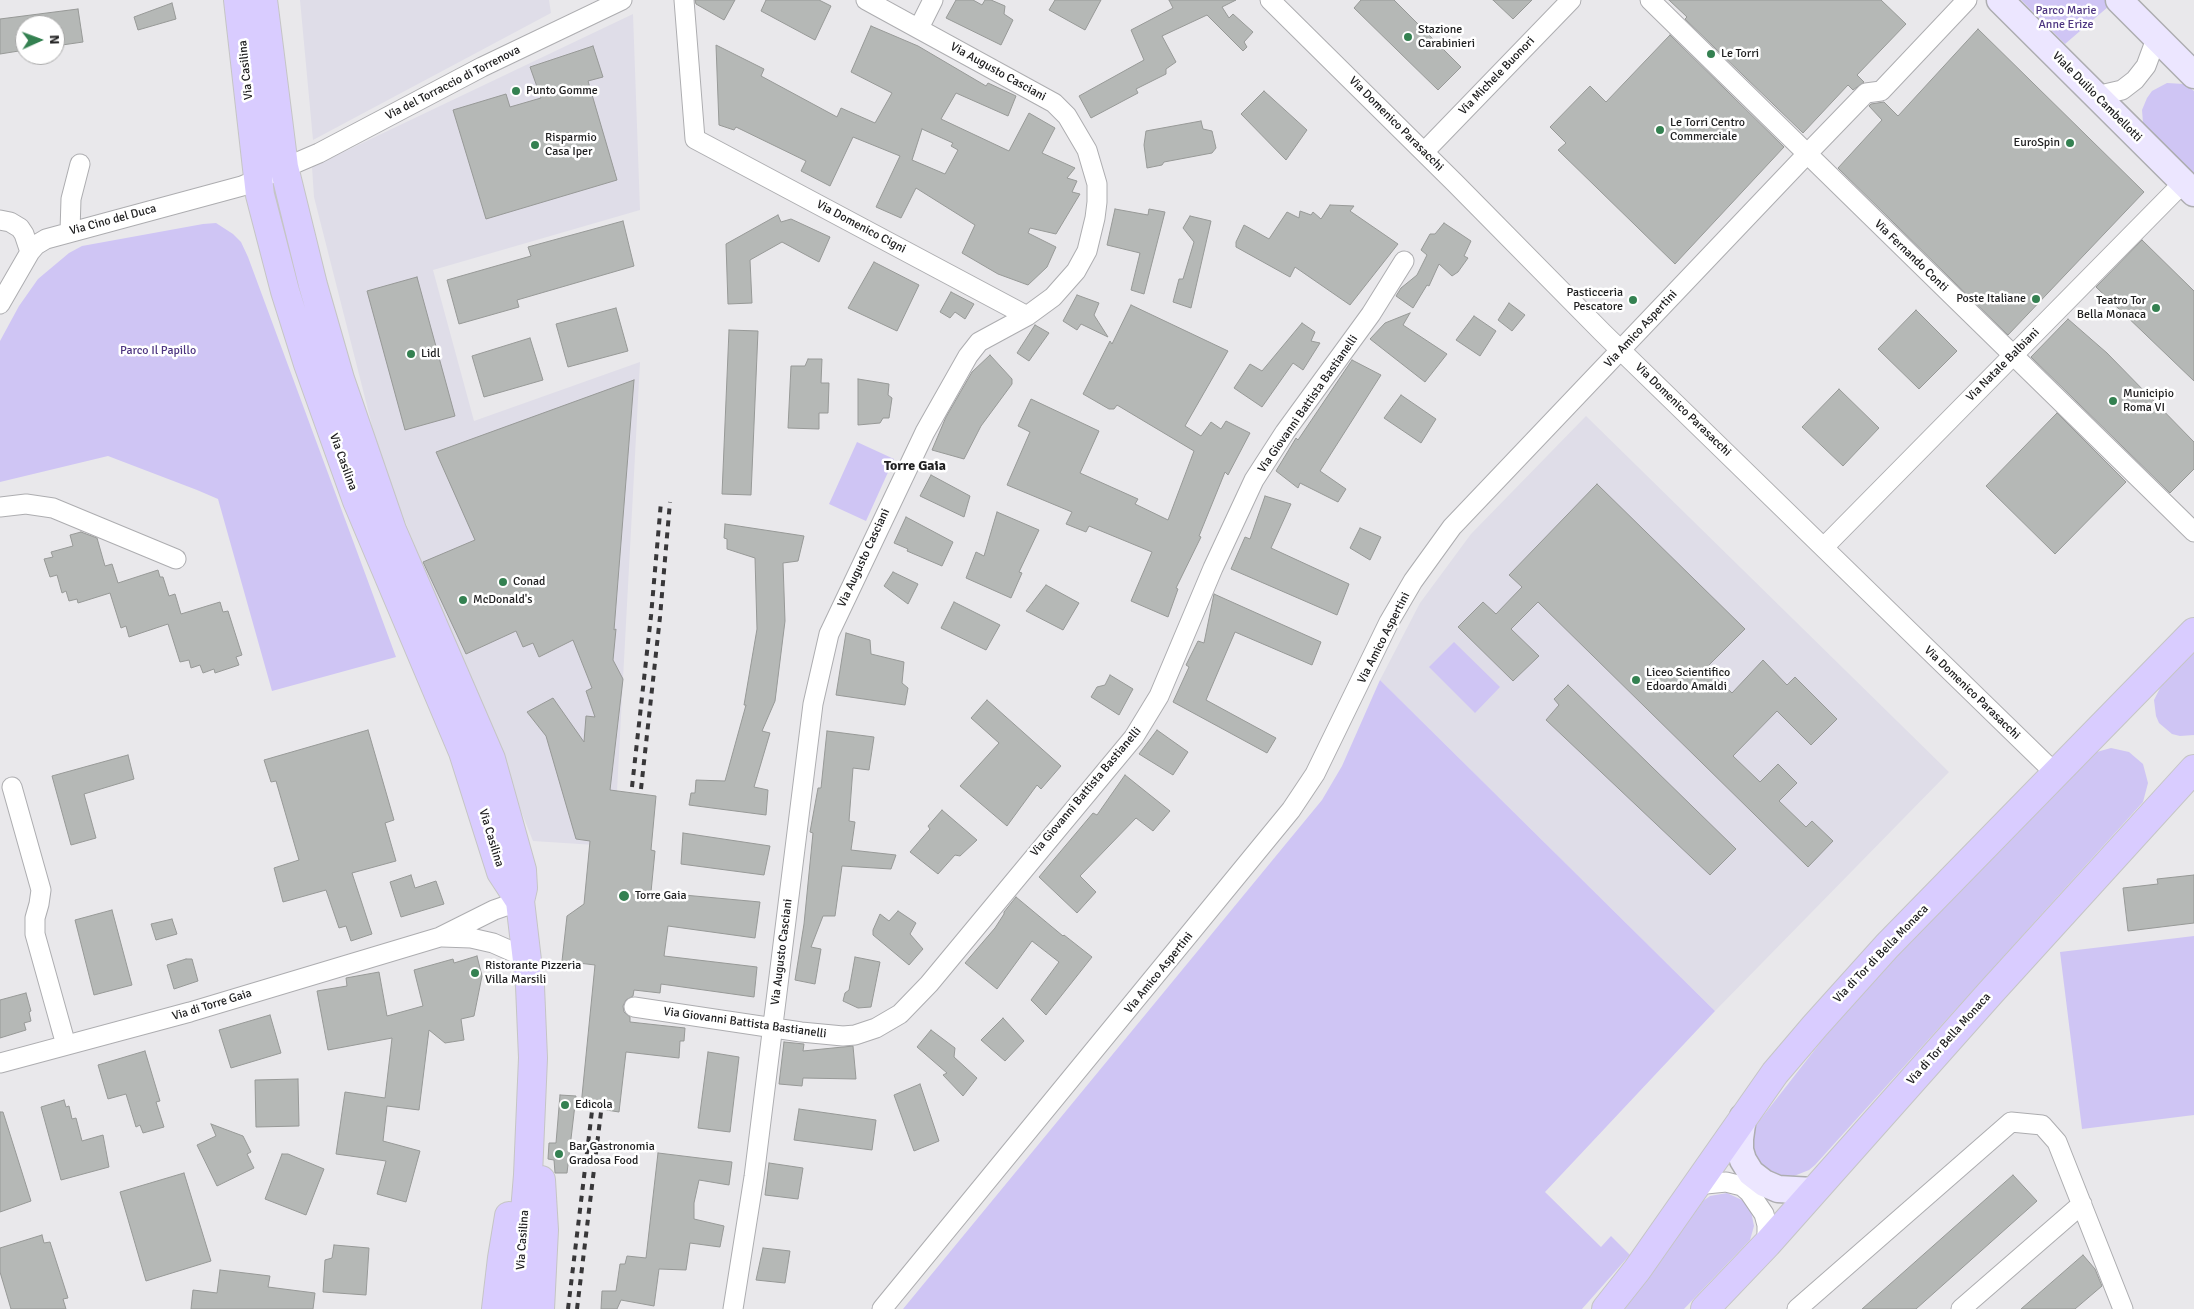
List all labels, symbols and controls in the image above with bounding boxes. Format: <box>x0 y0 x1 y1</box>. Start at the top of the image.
park label: Parco Marie Anne Erize <box>2036 4 2096 32</box>
north arrow <box>15 15 65 65</box>
place label: Stazione Carabinieri <box>1418 23 1475 51</box>
marker: Stazione Carabinieri <box>1402 31 1414 43</box>
text: N <box>46 34 63 45</box>
street label: Via Michele Buonori <box>1456 34 1538 118</box>
street label: Via Casilina <box>236 39 256 101</box>
street label: Via Augusto Casciani <box>948 40 1048 104</box>
street label: Via del Torraccio di Torrenova <box>383 43 523 123</box>
place label: Le Torri <box>1721 47 1759 61</box>
marker: Le Torri <box>1705 48 1717 60</box>
street label: Viale Duilio Cambellotti <box>2049 49 2145 145</box>
street label: Via Domenico Parasacchi <box>1346 74 1446 174</box>
place label: Punto Gomme <box>526 84 598 98</box>
marker: Punto Gomme <box>510 85 522 97</box>
place label: Le Torri Centro Commerciale <box>1670 116 1745 144</box>
marker: Le Torri Centro Commerciale <box>1654 124 1666 136</box>
place label: Risparmio Casa Iper <box>545 131 597 159</box>
place label: EuroSpin <box>2014 136 2060 150</box>
marker: EuroSpin <box>2064 137 2076 149</box>
marker: Risparmio Casa Iper <box>529 139 541 151</box>
street label: Via Domenico Cigni <box>814 197 908 257</box>
street label: Via Cino del Duca <box>68 201 158 239</box>
street label: Via Fernando Conti <box>1871 217 1951 295</box>
place label: Pasticceria Pescatore <box>1566 286 1623 314</box>
street label: Via Amico Aspertini <box>1601 287 1681 371</box>
place label: Poste Italiane <box>1956 292 2026 306</box>
marker: Poste Italiane <box>2030 293 2042 305</box>
marker: Pasticceria Pescatore <box>1627 294 1639 306</box>
place label: Teatro Tor Bella Monaca <box>2077 294 2146 322</box>
marker: Teatro Tor Bella Monaca <box>2150 302 2162 314</box>
street label: Via Natale Balbiani <box>1963 325 2043 405</box>
street label: Via Giovanni Battista Bastianelli <box>1255 332 1361 476</box>
park label: Parco Il Papillo <box>120 344 196 358</box>
place label: Lidl <box>421 347 440 361</box>
marker: Lidl <box>405 348 417 360</box>
street label: Via Domenico Parasacchi <box>1632 360 1734 460</box>
place label: Municipio Roma VI <box>2123 387 2174 415</box>
marker: Municipio Roma VI <box>2107 395 2119 407</box>
street label: Via Casilina <box>326 431 360 493</box>
district label: Torre Gaia <box>884 458 946 474</box>
street label: Via Augusto Casciani <box>835 506 893 610</box>
place label: Conad <box>513 575 545 589</box>
marker: Conad <box>497 576 509 588</box>
street label: Via Amico Aspertini <box>1355 590 1413 686</box>
place label: McDonald's <box>473 593 533 607</box>
marker: McDonald's <box>457 594 469 606</box>
street label: Via Domenico Parasacchi <box>1921 643 2023 743</box>
place label: Liceo Scientifico Edoardo Amaldi <box>1646 666 1730 694</box>
marker: Liceo Scientifico Edoardo Amaldi <box>1630 674 1642 686</box>
street label: Via Giovanni Battista Bastianelli <box>1028 724 1144 860</box>
street label: Via Casilina <box>475 807 507 869</box>
marker: Torre Gaia <box>617 889 631 903</box>
place label: Torre Gaia <box>635 889 687 903</box>
street label: Via Augusto Casciani <box>768 898 796 1006</box>
street label: Via di Tor di Bella Monaca <box>1830 902 1932 1006</box>
street label: Via Amico Aspertini <box>1122 929 1196 1017</box>
place label: Ristorante Pizzeria Villa Marsili <box>485 959 581 987</box>
marker: Ristorante Pizzeria Villa Marsili <box>469 967 481 979</box>
street label: Via di Torre Gaia <box>170 986 254 1024</box>
street label: Via di Tor Bella Monaca <box>1904 990 1994 1088</box>
street label: Via Giovanni Battista Bastianelli <box>663 1004 827 1042</box>
place label: Edicola <box>575 1098 613 1112</box>
marker: Edicola <box>559 1099 571 1111</box>
place label: Bar Gastronomia Gradosa Food <box>569 1140 655 1168</box>
marker: Bar Gastronomia Gradosa Food <box>553 1148 565 1160</box>
street label: Via Casilina <box>514 1210 532 1270</box>

